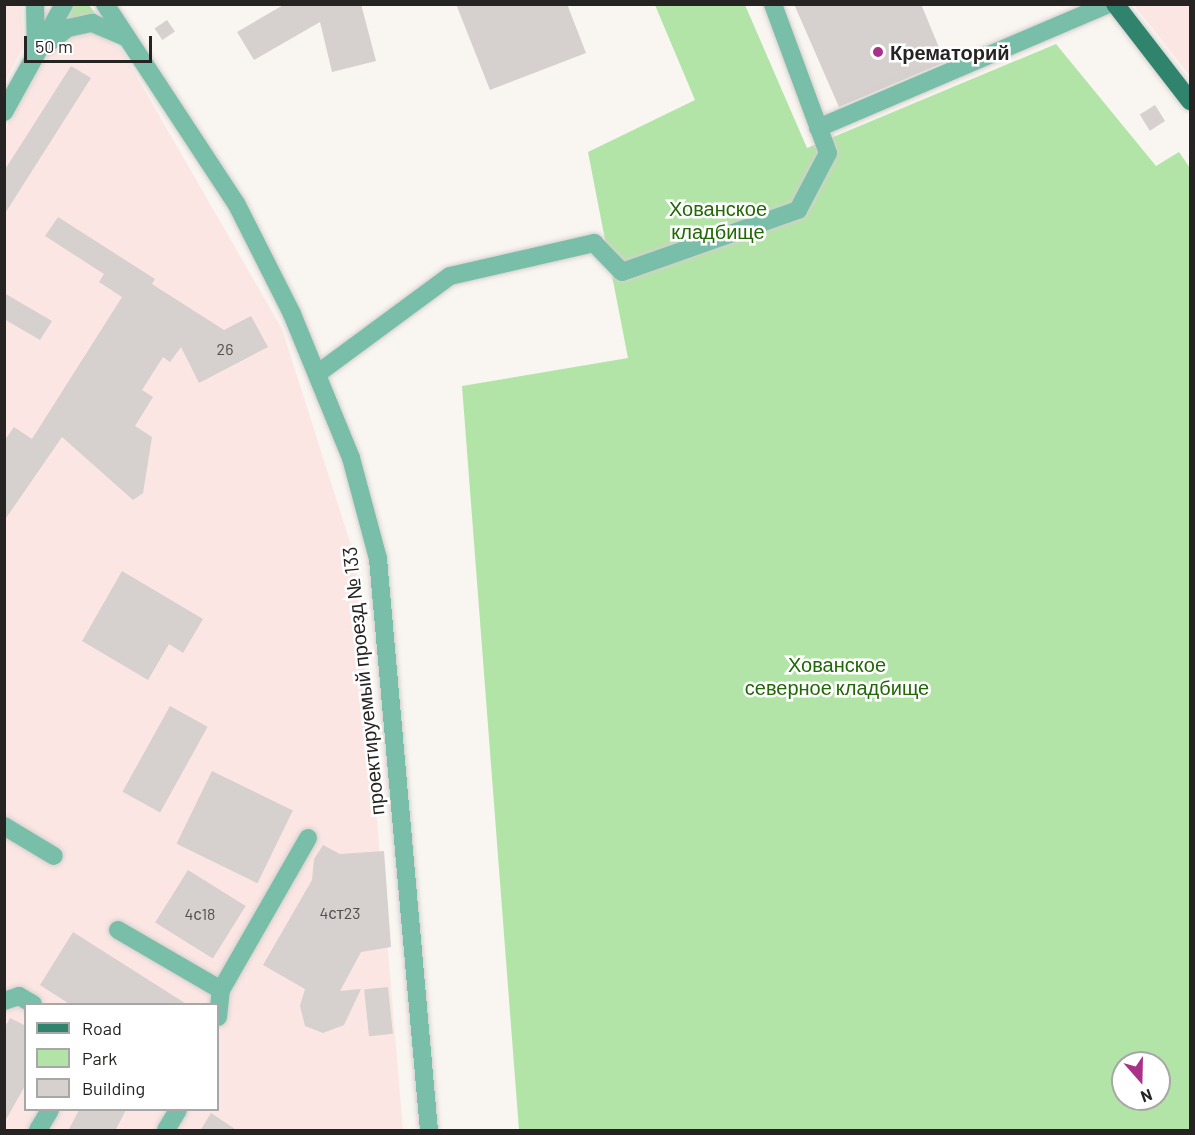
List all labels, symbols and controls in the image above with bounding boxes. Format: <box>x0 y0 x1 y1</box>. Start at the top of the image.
scale bar <box>27 24 154 62</box>
text: 50 m <box>35 35 73 57</box>
place label: Крематорий <box>890 40 1009 64</box>
marker: Крематорий <box>871 45 885 59</box>
park label: Хованское кладбище <box>669 196 767 243</box>
house number: 26 <box>217 339 233 359</box>
street label: проектируемый проезд № 133 <box>337 546 389 816</box>
park label: Хованское северное кладбище <box>745 652 929 699</box>
house number: 4ст23 <box>320 903 360 923</box>
house number: 4с18 <box>185 904 215 924</box>
legend <box>24 1003 219 1111</box>
text: Road <box>82 1017 122 1039</box>
text: Park <box>82 1047 117 1069</box>
north arrow <box>1111 1051 1171 1111</box>
text: Building <box>82 1077 145 1099</box>
text: N <box>1138 1086 1155 1107</box>

